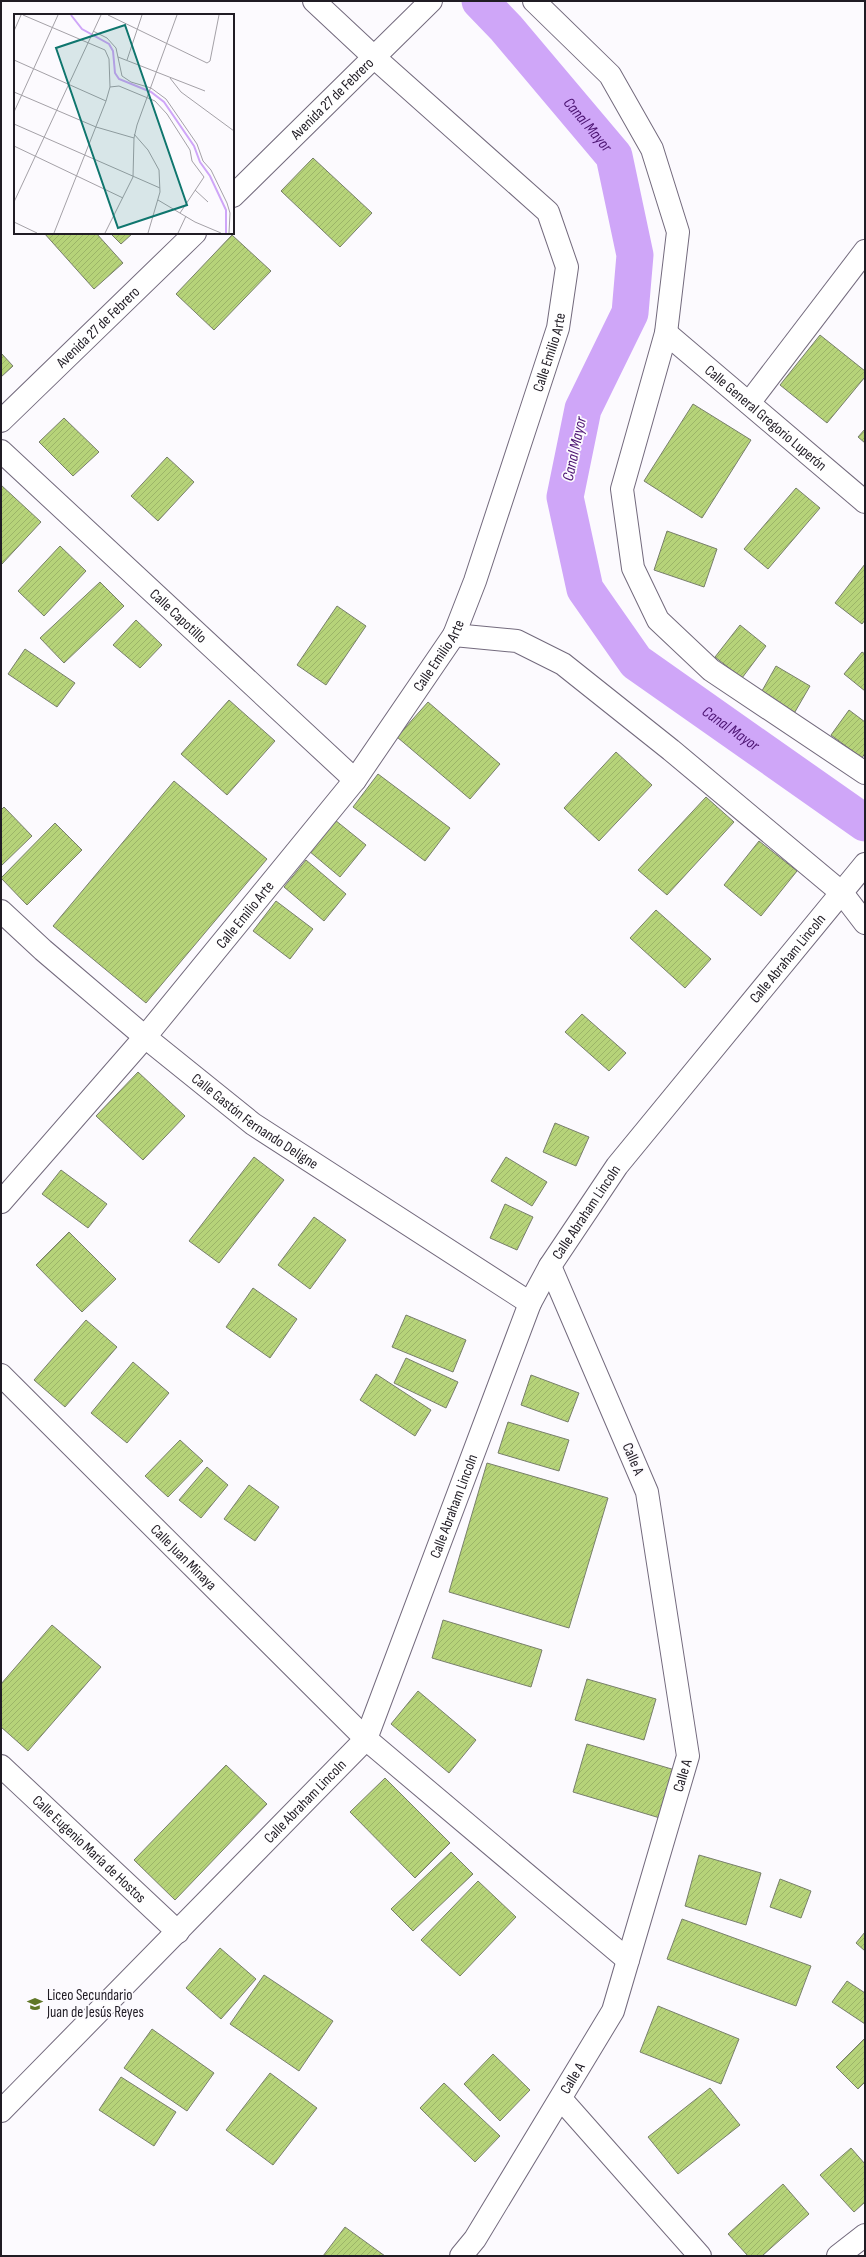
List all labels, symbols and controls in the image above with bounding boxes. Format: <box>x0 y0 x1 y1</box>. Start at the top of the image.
inset map <box>14 14 234 234</box>
street label: Avenida 27 de Febrero <box>286 53 378 144</box>
water label: Canal Mayor <box>559 94 616 156</box>
street label: Avenida 27 de Febrero <box>51 282 144 373</box>
street label: Calle Emilio Arte <box>528 312 570 394</box>
street label: Calle General Gregorio Luperón <box>701 361 831 475</box>
water label: Canal Mayor <box>559 415 591 483</box>
street label: Calle Capotillo <box>146 585 211 647</box>
street label: Calle Emilio Arte <box>409 617 468 695</box>
water label: Canal Mayor <box>698 702 763 755</box>
street label: Calle Emilio Arte <box>212 877 278 952</box>
street label: Calle Abraham Lincoln <box>745 910 830 1007</box>
street label: Calle Gastón Fernando Deligne <box>188 1069 322 1173</box>
street label: Calle Abraham Lincoln <box>548 1161 625 1263</box>
street label: Calle A <box>618 1440 648 1479</box>
street label: Calle Abraham Lincoln <box>425 1451 482 1561</box>
street label: Calle Juan Minaya <box>147 1520 221 1594</box>
street label: Calle Abraham Lincoln <box>260 1755 350 1847</box>
street label: Calle A <box>668 1756 696 1794</box>
street label: Calle Eugenio María de Hostos <box>28 1791 150 1907</box>
place label: Liceo Secundario Juan de Jesús Reyes <box>46 1986 144 2022</box>
school or university icon: Liceo Secundario Juan de Jesús Reyes <box>26 1995 44 2013</box>
street label: Calle A <box>556 2059 589 2097</box>

